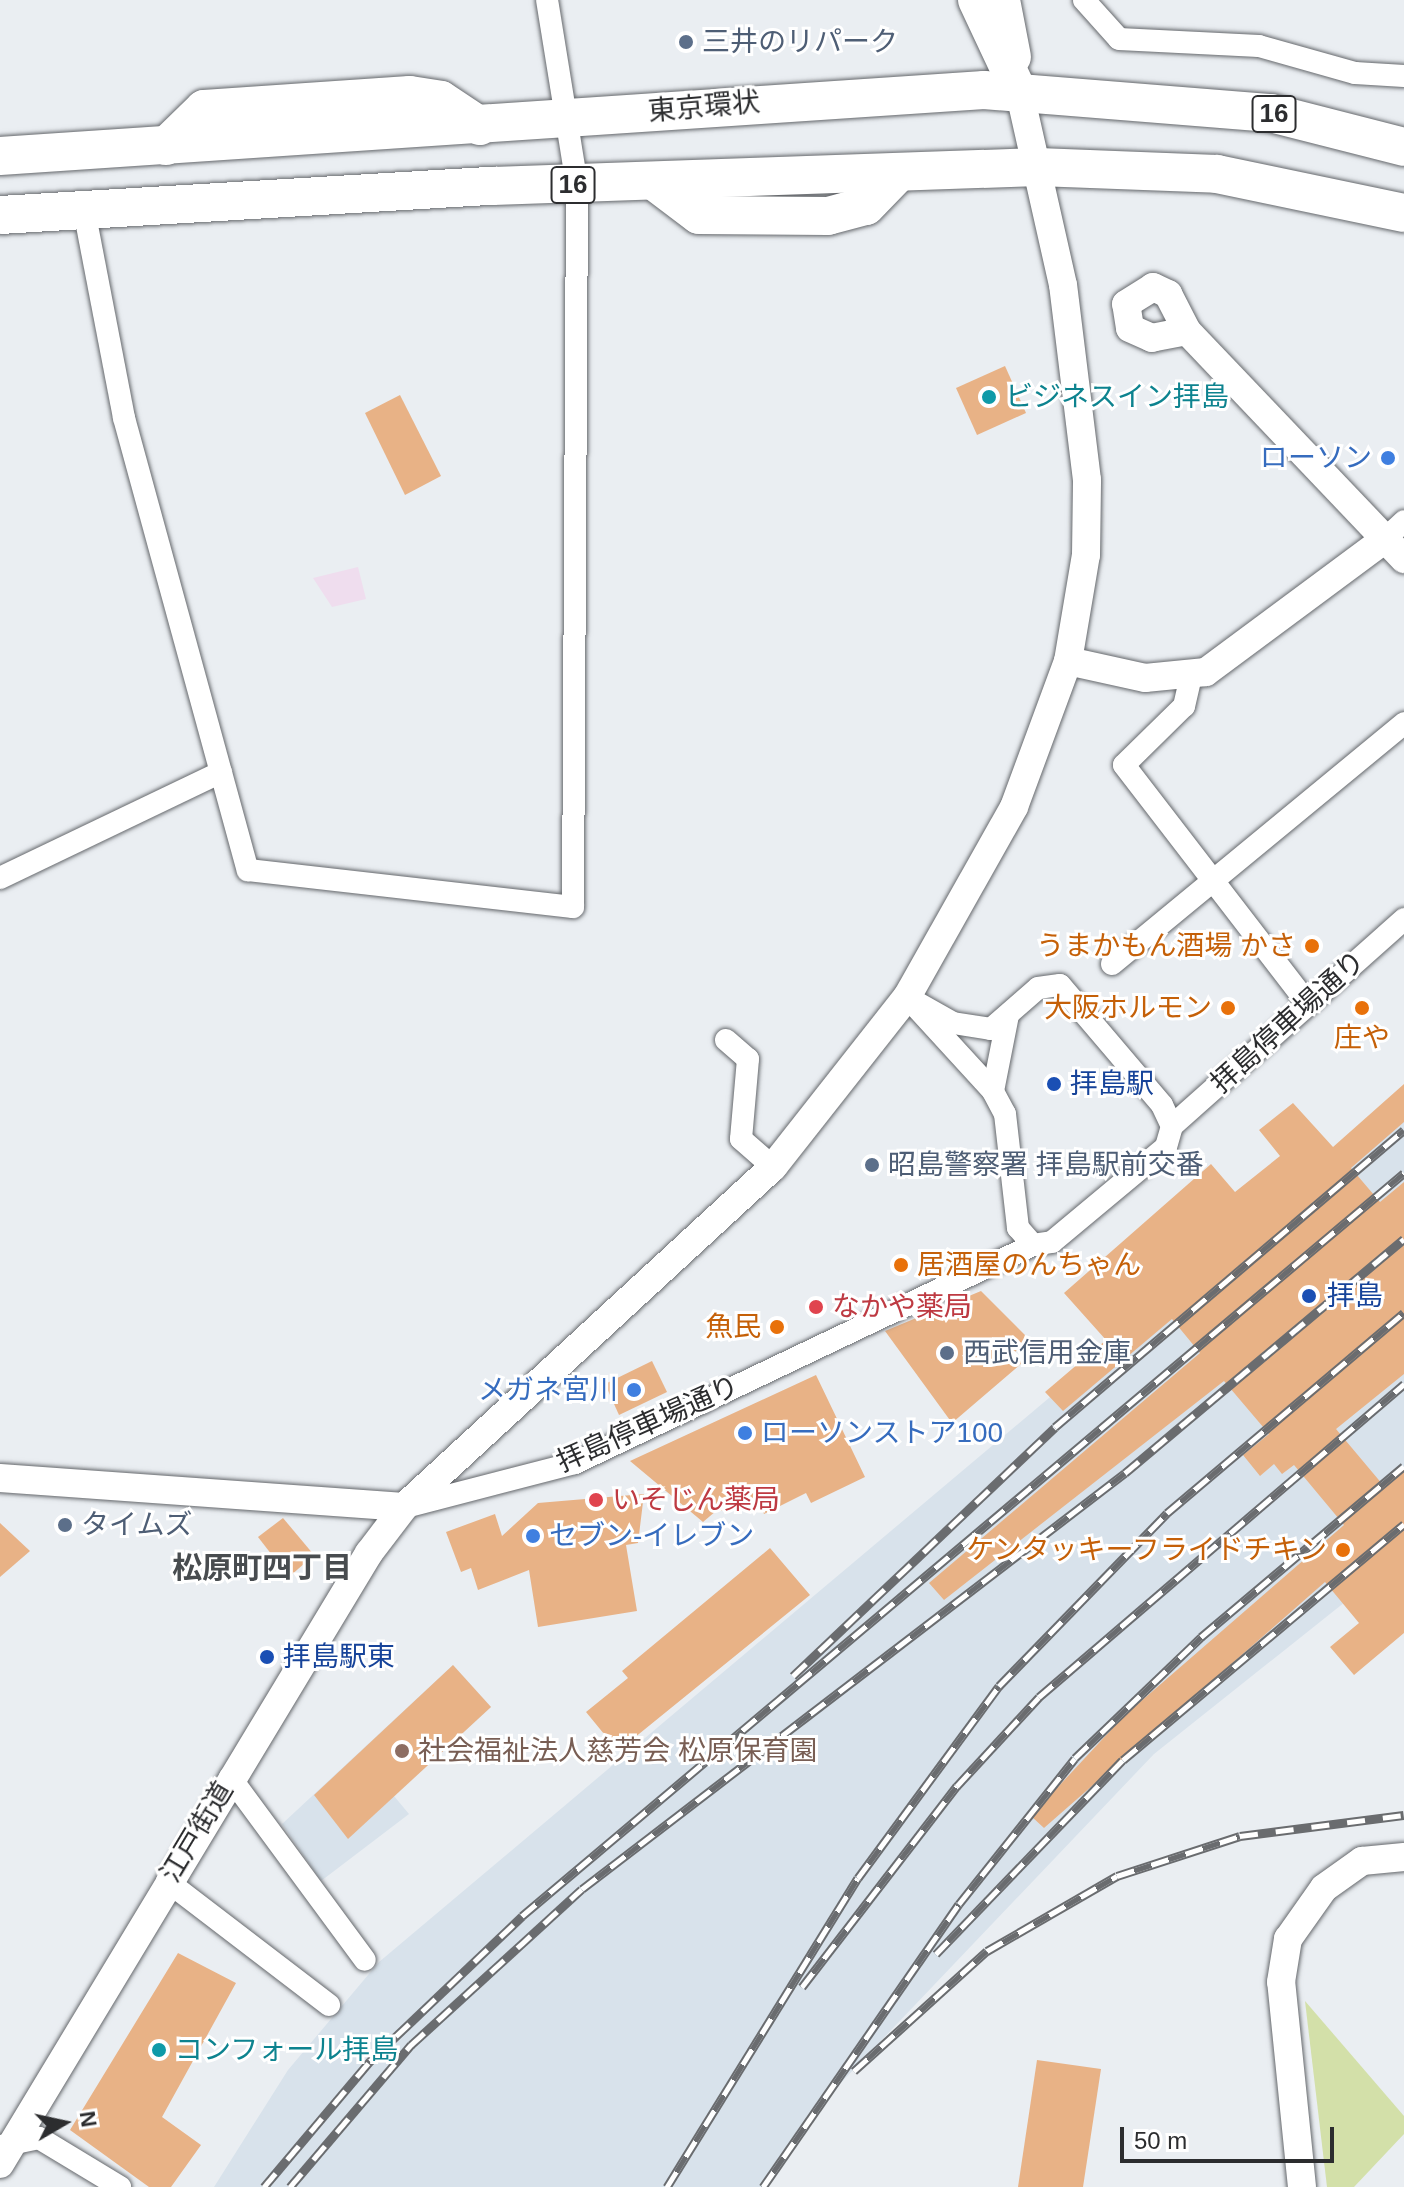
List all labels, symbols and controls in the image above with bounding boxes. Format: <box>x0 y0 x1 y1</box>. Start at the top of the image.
place label: 三井のリパーク <box>702 25 898 59</box>
marker: 三井のリパーク <box>677 33 695 51</box>
street label: 東京環状 <box>647 85 761 129</box>
road number: 16 <box>1250 92 1298 136</box>
road number: 16 <box>549 163 597 207</box>
place label: ビジネスイン拝島 <box>1005 380 1229 414</box>
marker: ビジネスイン拝島 <box>980 388 998 406</box>
place label: ローソン <box>1260 441 1372 475</box>
marker: ローソン <box>1379 449 1397 467</box>
place label: うまかもん酒場 かさ <box>1036 929 1296 963</box>
marker: うまかもん酒場 かさ <box>1303 937 1321 955</box>
street label: 拝島停車場通り <box>1204 944 1372 1100</box>
place label: 大阪ホルモン <box>1044 991 1212 1025</box>
marker: 大阪ホルモン <box>1219 999 1237 1017</box>
marker: 庄や <box>1353 999 1371 1017</box>
place label: 庄や <box>1334 1021 1390 1055</box>
place label: 拝島駅 <box>1070 1067 1154 1101</box>
marker: 拝島駅 <box>1045 1075 1063 1093</box>
place label: 昭島警察署 拝島駅前交番 <box>888 1148 1204 1182</box>
marker: 昭島警察署 拝島駅前交番 <box>863 1156 881 1174</box>
place label: 居酒屋のんちゃん <box>917 1248 1141 1282</box>
marker: 居酒屋のんちゃん <box>892 1256 910 1274</box>
place label: 拝島 <box>1327 1279 1383 1313</box>
marker: 拝島 <box>1298 1285 1320 1307</box>
place label: なかや薬局 <box>832 1290 972 1324</box>
marker: なかや薬局 <box>807 1298 825 1316</box>
place label: 魚民 <box>705 1310 761 1344</box>
marker: 魚民 <box>768 1318 786 1336</box>
place label: 西武信用金庫 <box>963 1336 1131 1370</box>
marker: 西武信用金庫 <box>938 1344 956 1362</box>
street label: 拝島停車場通り <box>552 1369 744 1479</box>
place label: メガネ宮川 <box>478 1373 618 1407</box>
marker: メガネ宮川 <box>625 1381 643 1399</box>
place label: ローソンストア100 <box>761 1416 1004 1450</box>
marker: ローソンストア100 <box>736 1424 754 1442</box>
place label: いそじん薬局 <box>612 1483 780 1517</box>
marker: いそじん薬局 <box>587 1491 605 1509</box>
place label: タイムズ <box>81 1508 193 1542</box>
marker: タイムズ <box>56 1516 74 1534</box>
place label: セブン-イレブン <box>549 1519 754 1553</box>
marker: セブン-イレブン <box>524 1527 542 1545</box>
place label: ケンタッキーフライドチキン <box>963 1533 1327 1567</box>
marker: ケンタッキーフライドチキン <box>1334 1541 1352 1559</box>
district label: 松原町四丁目 <box>172 1550 352 1586</box>
place label: 拝島駅東 <box>283 1640 395 1674</box>
marker: 拝島駅東 <box>258 1648 276 1666</box>
place label: 社会福祉法人慈芳会 松原保育園 <box>418 1734 818 1768</box>
marker: 社会福祉法人慈芳会 松原保育園 <box>393 1742 411 1760</box>
street label: 江戸街道 <box>154 1775 240 1889</box>
place label: コンフォール拝島 <box>175 2033 399 2067</box>
marker: コンフォール拝島 <box>150 2041 168 2059</box>
north arrow <box>24 2083 104 2163</box>
text: N <box>75 2109 102 2129</box>
scale bar <box>1124 2111 1338 2161</box>
text: 50 m <box>1134 2127 1187 2154</box>

